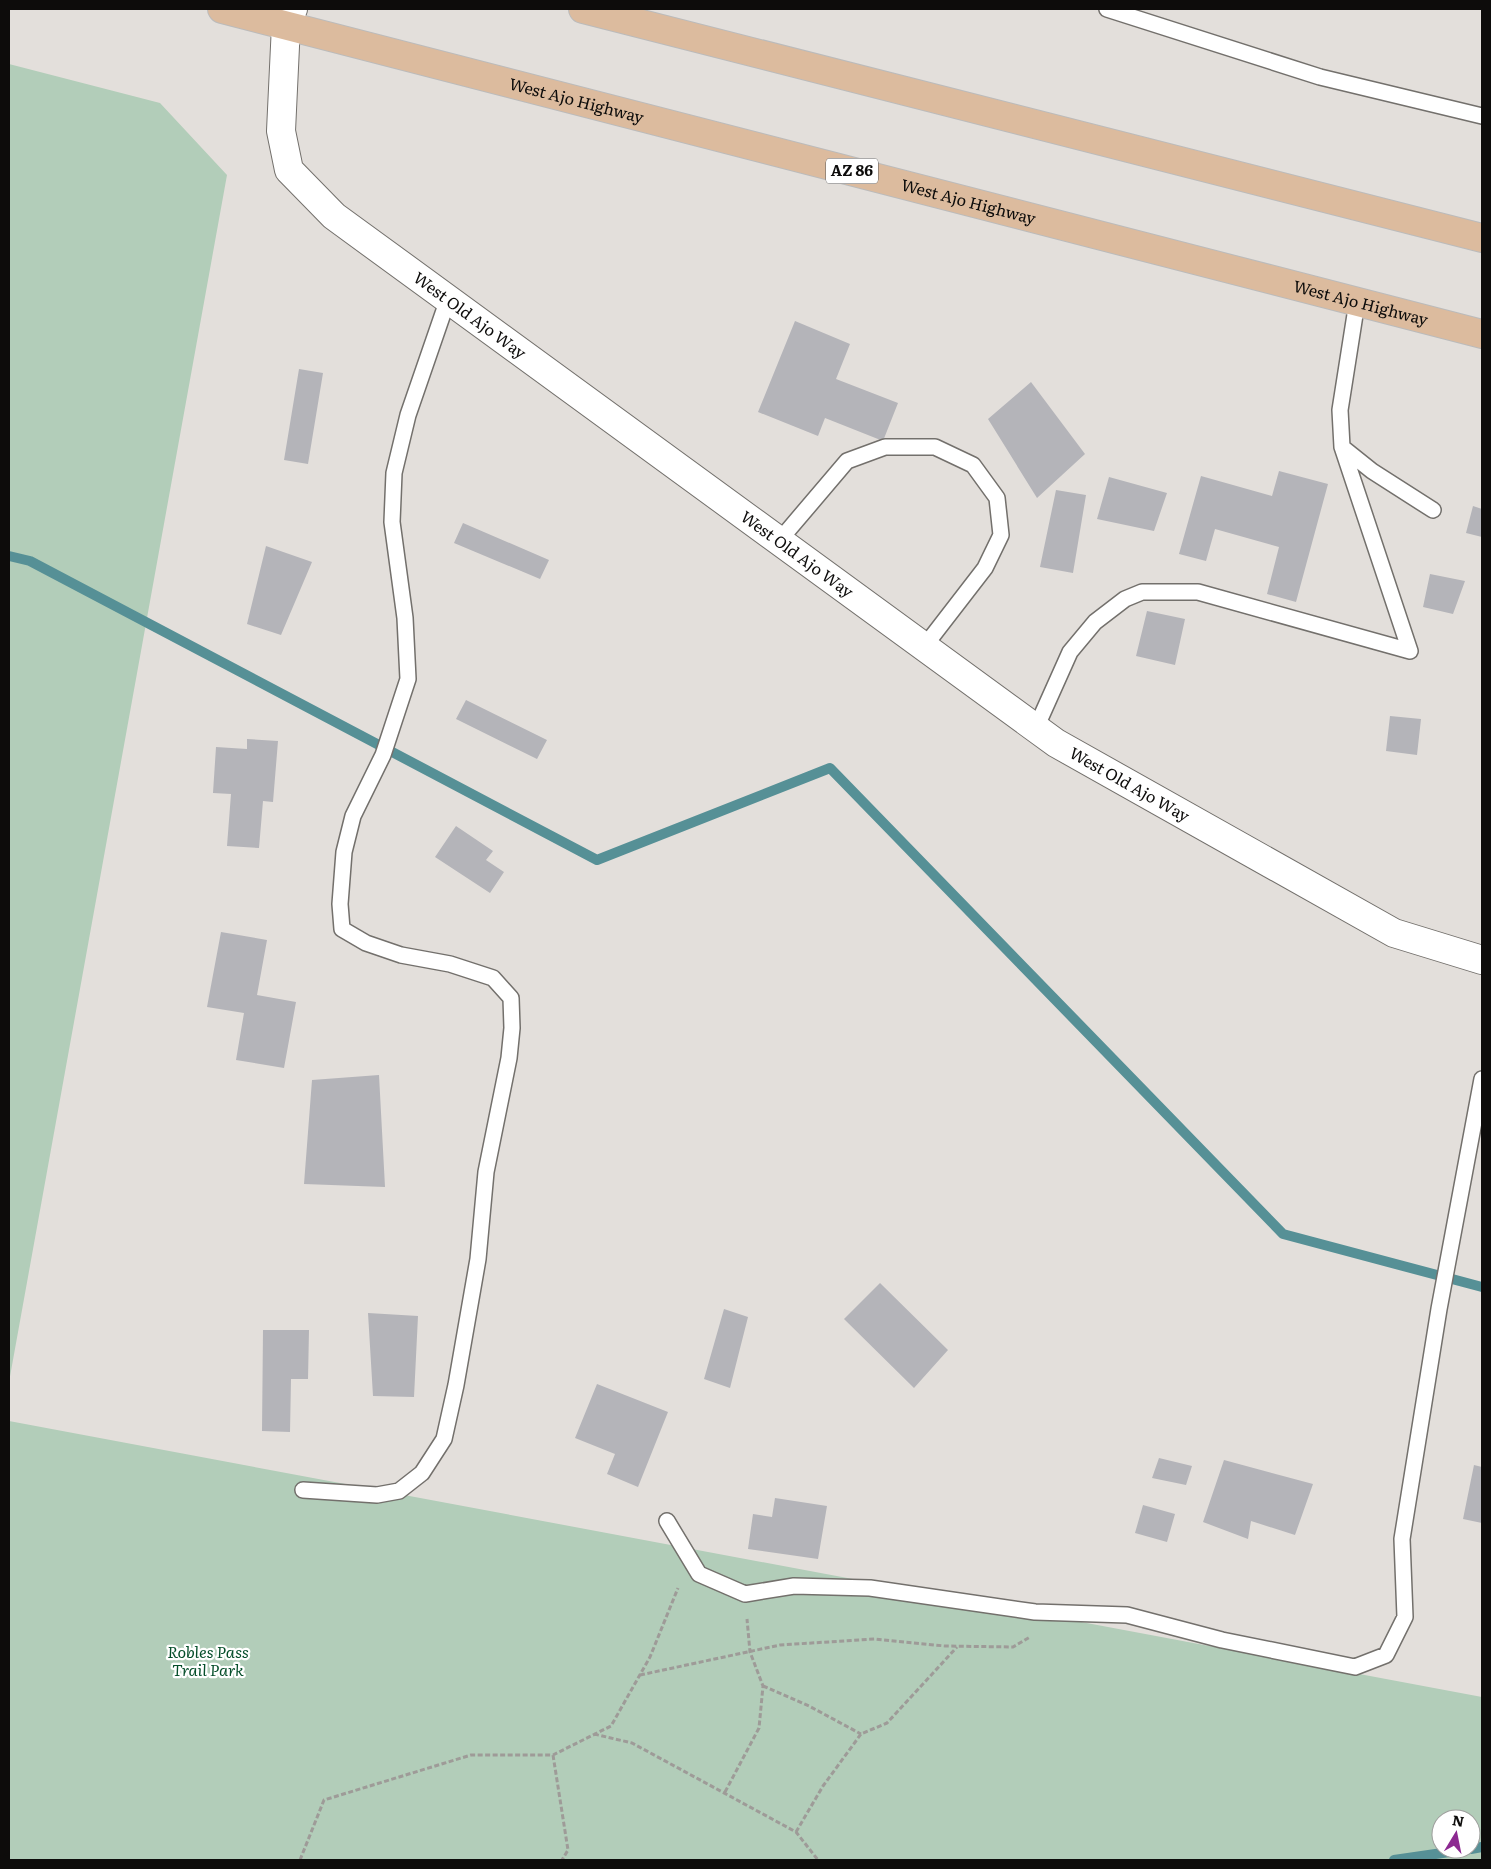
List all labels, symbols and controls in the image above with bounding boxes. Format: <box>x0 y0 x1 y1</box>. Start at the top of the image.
street label: West Ajo Highway <box>507 71 647 129</box>
road number: AZ 86 <box>826 158 878 184</box>
street label: West Ajo Highway <box>899 172 1040 230</box>
street label: West Old Ajo Way <box>409 265 533 364</box>
street label: West Ajo Highway <box>1291 273 1432 331</box>
street label: West Old Ajo Way <box>736 504 860 603</box>
street label: West Old Ajo Way <box>1065 740 1195 827</box>
park label: Robles Pass Trail Park <box>167 1639 249 1681</box>
north arrow <box>1431 1809 1481 1859</box>
text: N <box>1451 1809 1466 1831</box>

